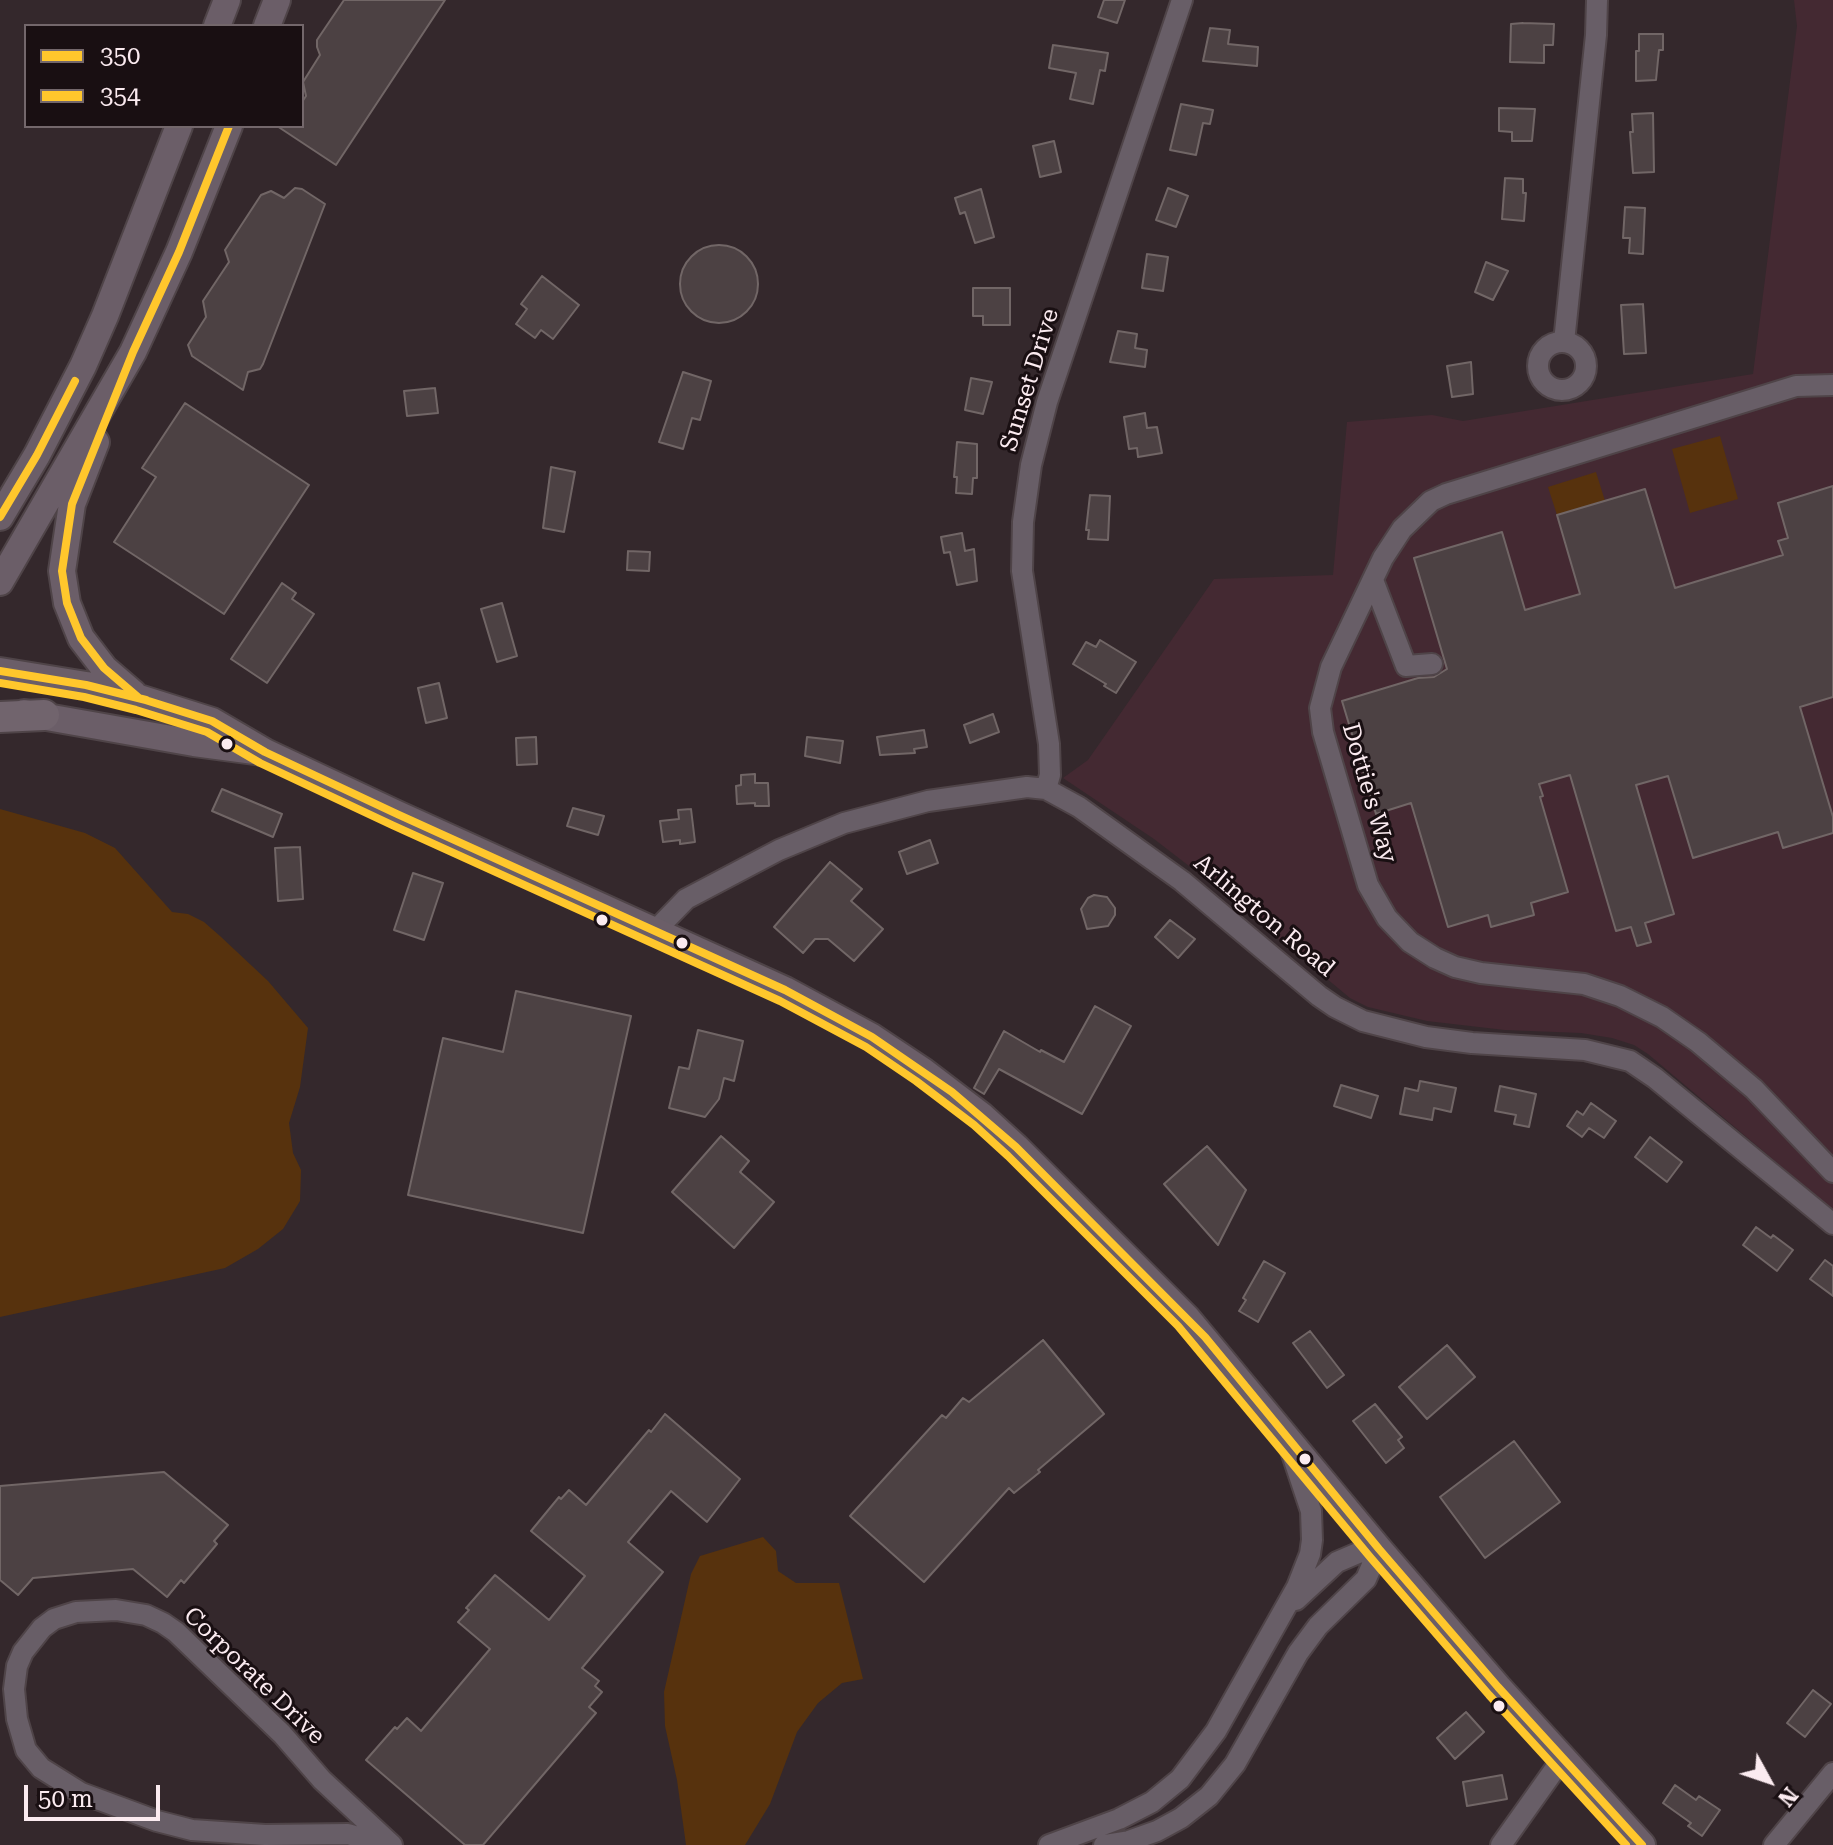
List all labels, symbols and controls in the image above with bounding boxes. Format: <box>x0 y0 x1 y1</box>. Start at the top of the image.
legend <box>24 24 304 128</box>
text: 350 <box>100 42 140 70</box>
text: 354 <box>100 82 140 110</box>
street label: Sunset Drive <box>995 305 1065 455</box>
street label: Dottie's Way <box>1335 720 1403 866</box>
unlabelled marker <box>219 736 235 752</box>
street label: Arlington Road <box>1188 849 1340 983</box>
unlabelled marker <box>594 912 610 928</box>
unlabelled marker <box>674 935 690 951</box>
unlabelled marker <box>1297 1451 1313 1467</box>
street label: Corporate Drive <box>177 1601 331 1751</box>
unlabelled marker <box>1491 1698 1507 1714</box>
north arrow <box>1729 1741 1809 1821</box>
scale bar <box>28 1769 164 1819</box>
text: N <box>1773 1782 1803 1811</box>
text: 50 m <box>38 1785 93 1813</box>

